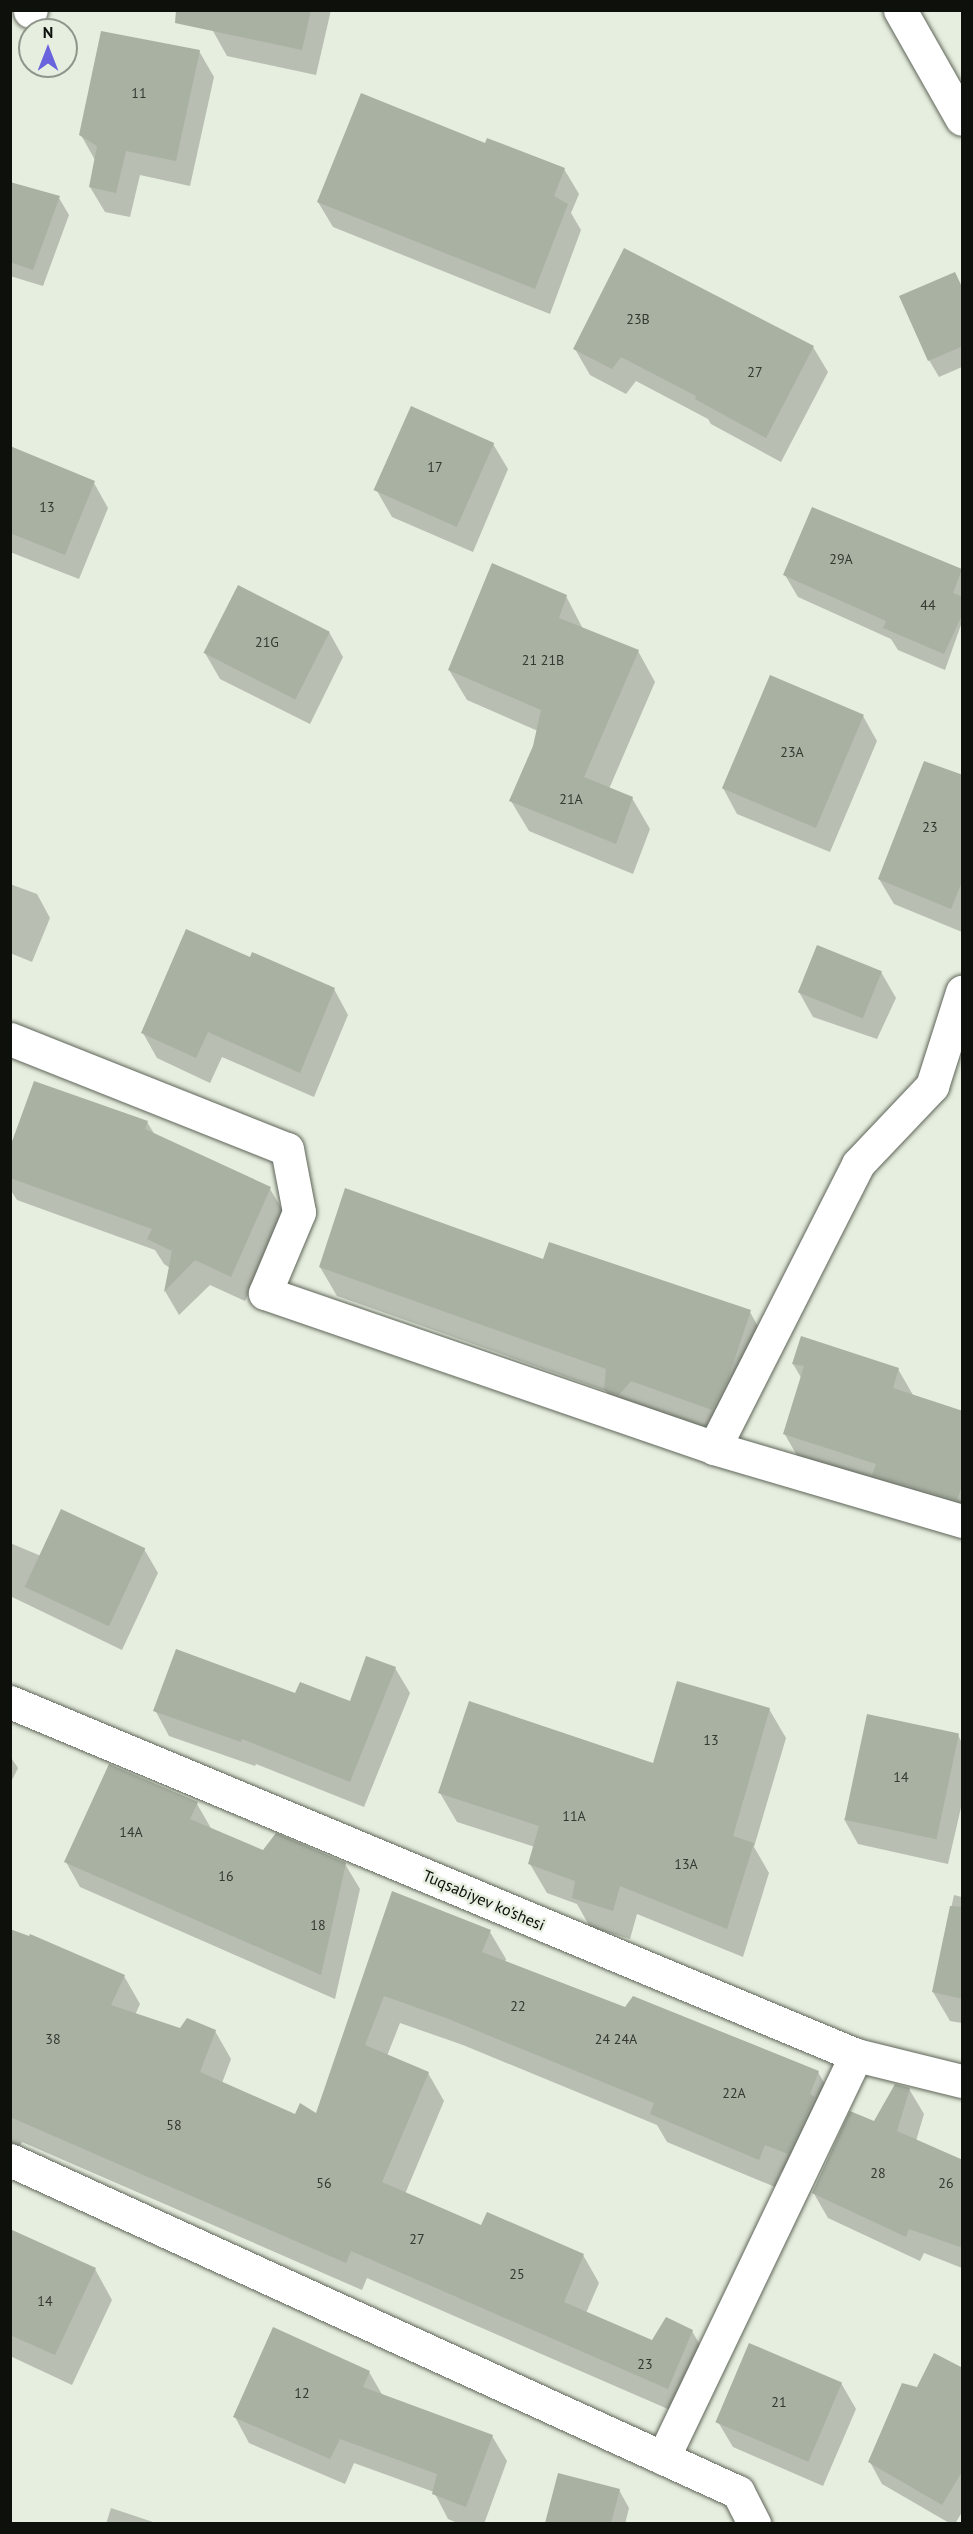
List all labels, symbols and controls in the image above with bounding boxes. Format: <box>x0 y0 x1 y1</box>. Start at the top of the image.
north arrow <box>18 18 78 78</box>
text: N <box>43 22 53 42</box>
house number: 11 <box>131 85 147 101</box>
house number: 23B <box>626 311 650 327</box>
house number: 27 <box>747 364 763 380</box>
house number: 17 <box>427 459 443 475</box>
house number: 13 <box>39 499 55 515</box>
house number: 29A <box>829 551 853 567</box>
house number: 44 <box>920 597 936 613</box>
house number: 21G <box>255 634 279 650</box>
house number: 21 21B <box>522 652 564 668</box>
house number: 23A <box>780 744 804 760</box>
house number: 21A <box>559 791 583 807</box>
house number: 23 <box>922 819 938 835</box>
house number: 13 <box>703 1732 719 1748</box>
house number: 14 <box>893 1769 909 1785</box>
house number: 11A <box>562 1808 586 1824</box>
house number: 14A <box>119 1824 143 1840</box>
house number: 13A <box>674 1856 698 1872</box>
street label: Tuqsabiyev ko'shesi <box>420 1865 548 1935</box>
house number: 16 <box>218 1868 234 1884</box>
house number: 18 <box>310 1917 326 1933</box>
house number: 22 <box>510 1998 526 2014</box>
house number: 38 <box>45 2031 61 2047</box>
house number: 24 24A <box>595 2031 637 2047</box>
house number: 22A <box>722 2085 746 2101</box>
house number: 58 <box>166 2117 182 2133</box>
house number: 28 <box>870 2165 886 2181</box>
house number: 56 <box>316 2175 332 2191</box>
house number: 26 <box>938 2175 954 2191</box>
house number: 27 <box>409 2231 425 2247</box>
house number: 25 <box>509 2266 525 2282</box>
house number: 14 <box>37 2293 53 2309</box>
house number: 23 <box>637 2356 653 2372</box>
house number: 12 <box>294 2385 310 2401</box>
house number: 21 <box>771 2394 787 2410</box>

